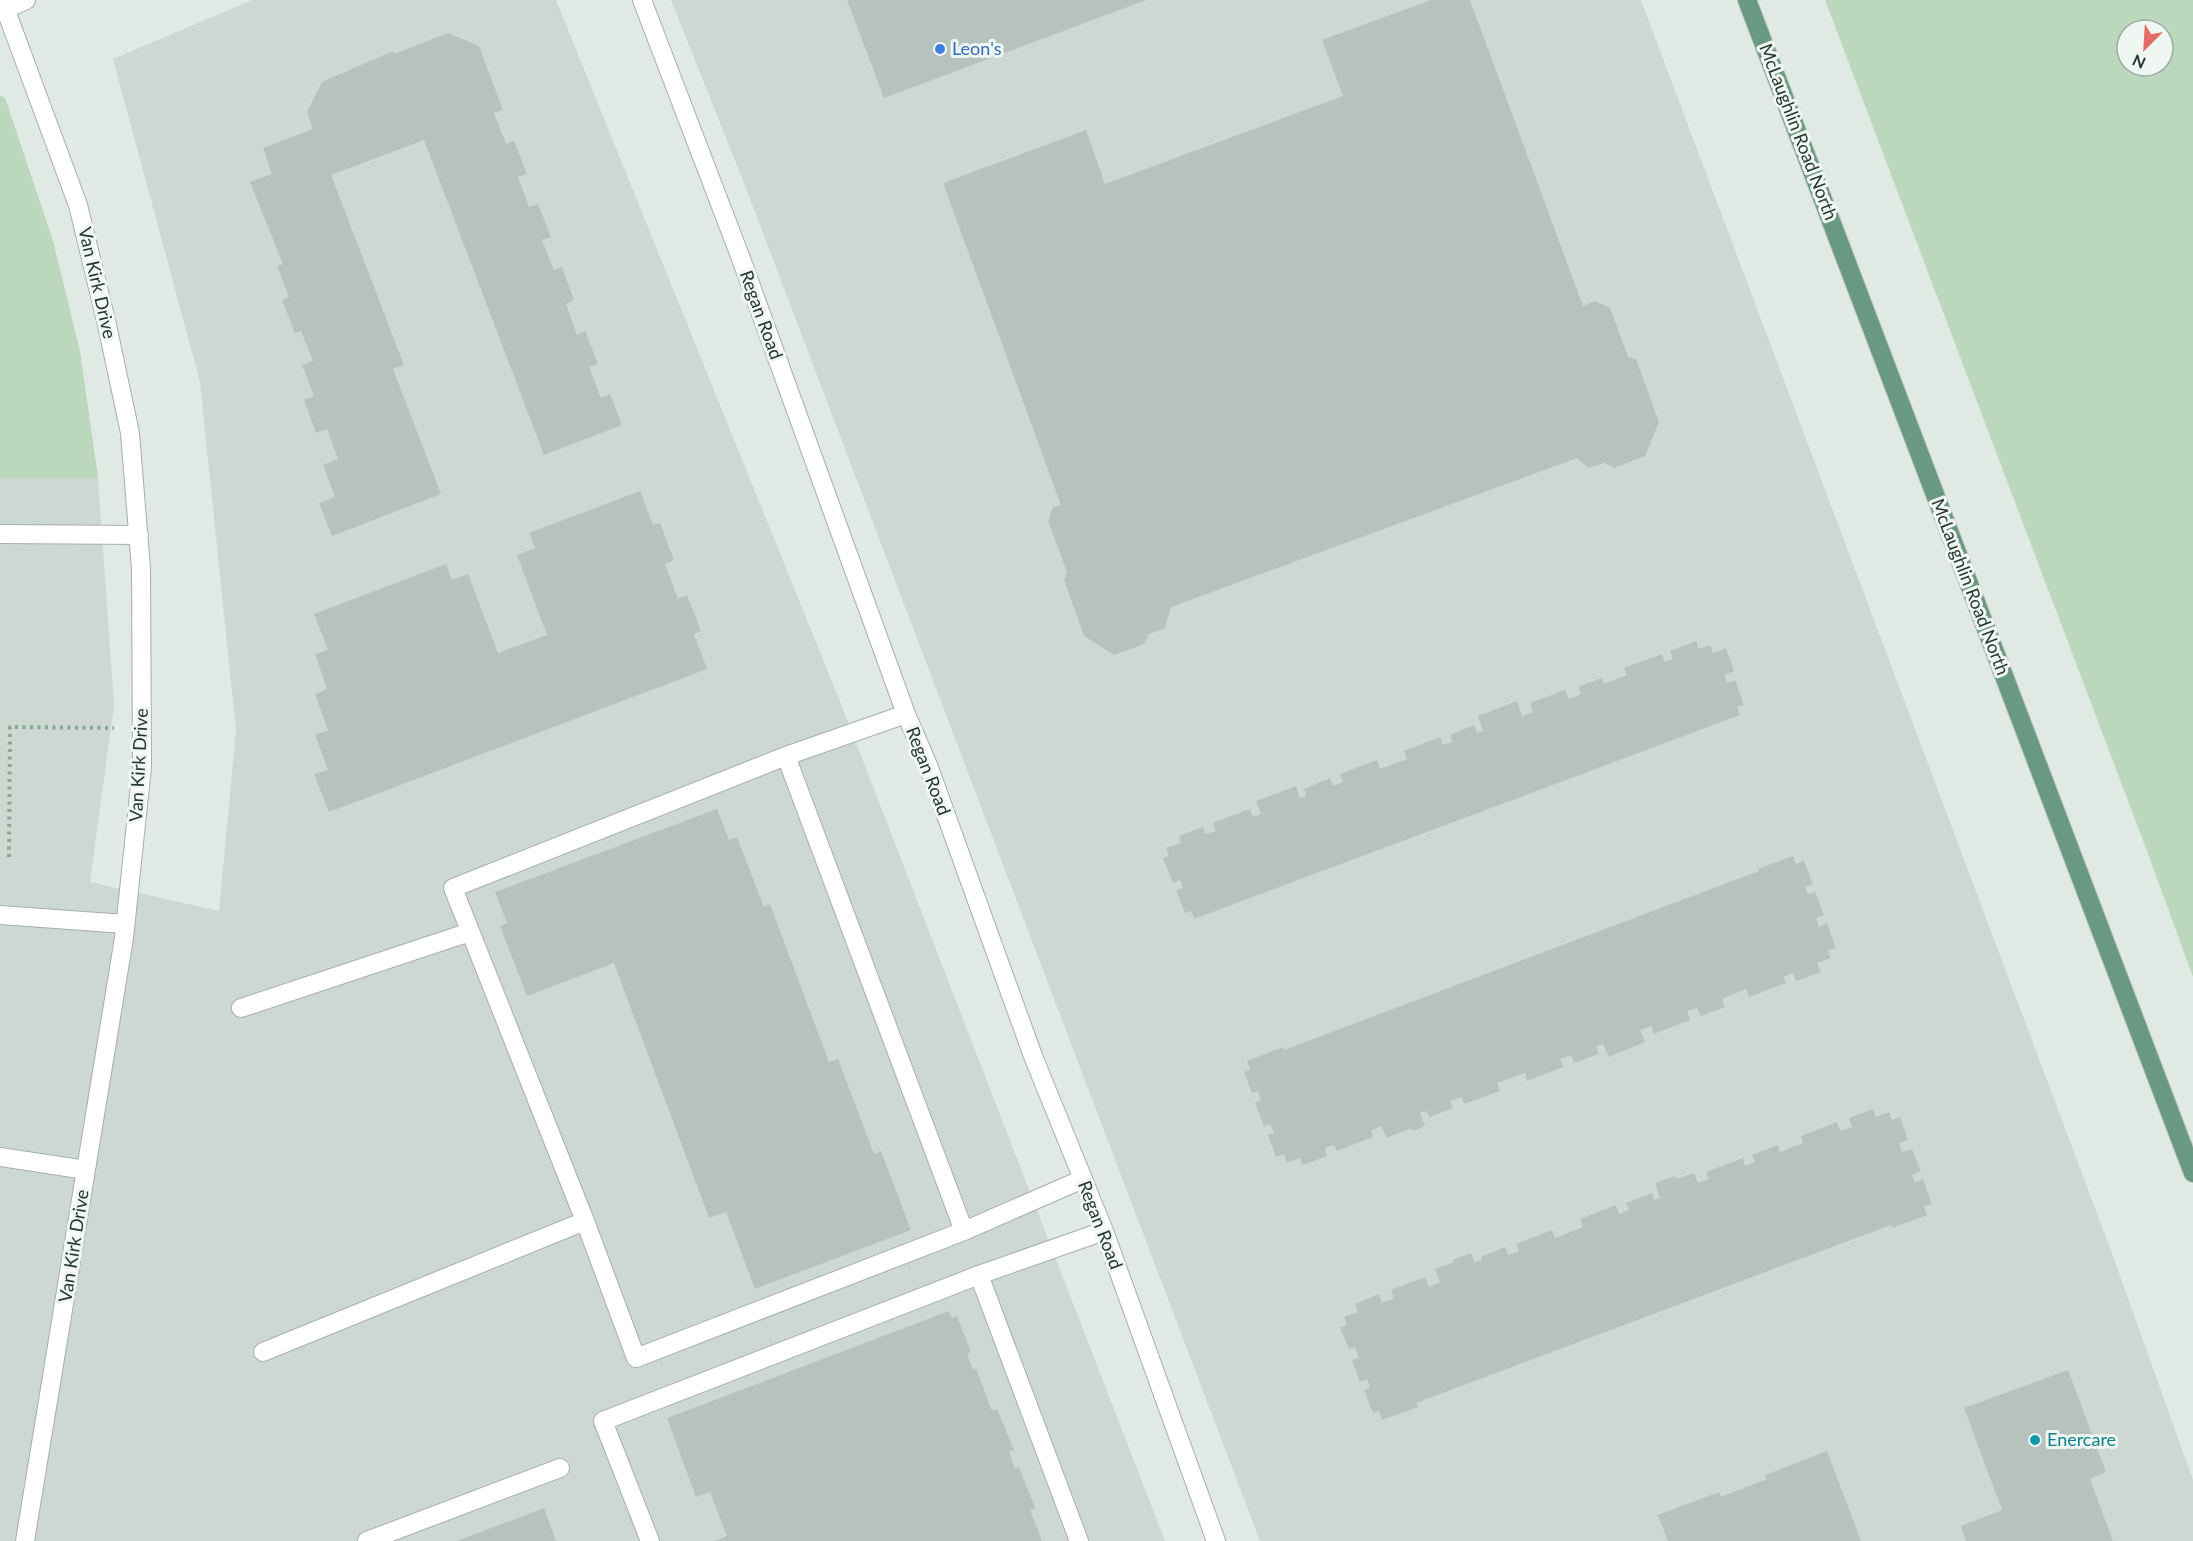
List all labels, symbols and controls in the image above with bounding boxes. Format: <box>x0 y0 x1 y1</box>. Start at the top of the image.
north arrow <box>2115 18 2175 78</box>
place label: Leon's <box>952 37 1002 59</box>
street label: McLaughlin Road North <box>1755 40 1843 223</box>
marker: Leon's <box>933 42 947 56</box>
text: N <box>2129 51 2148 73</box>
street label: Van Kirk Drive <box>74 225 122 341</box>
street label: Regan Road <box>736 267 788 362</box>
street label: McLaughlin Road North <box>1927 495 2015 678</box>
street label: Van Kirk Drive <box>124 707 152 822</box>
street label: Regan Road <box>902 723 956 818</box>
street label: Regan Road <box>1074 1177 1128 1272</box>
street label: Van Kirk Drive <box>53 1188 93 1304</box>
place label: Enercare <box>2047 1428 2116 1450</box>
marker: Enercare <box>2028 1433 2042 1447</box>

